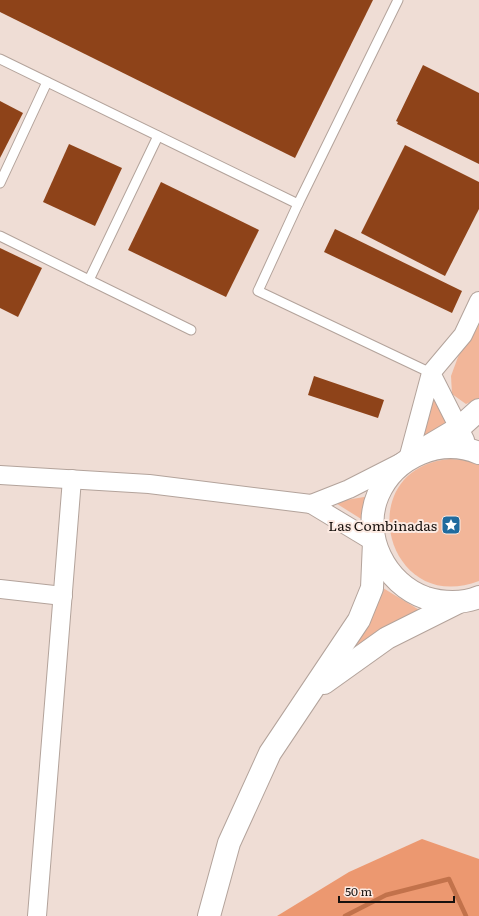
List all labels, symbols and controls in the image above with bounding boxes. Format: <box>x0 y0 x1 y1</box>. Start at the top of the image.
place icon: Las Combinadas <box>440 514 462 536</box>
place label: Las Combinadas <box>328 515 437 535</box>
scale bar <box>339 878 454 904</box>
text: 50 m <box>345 882 372 900</box>

